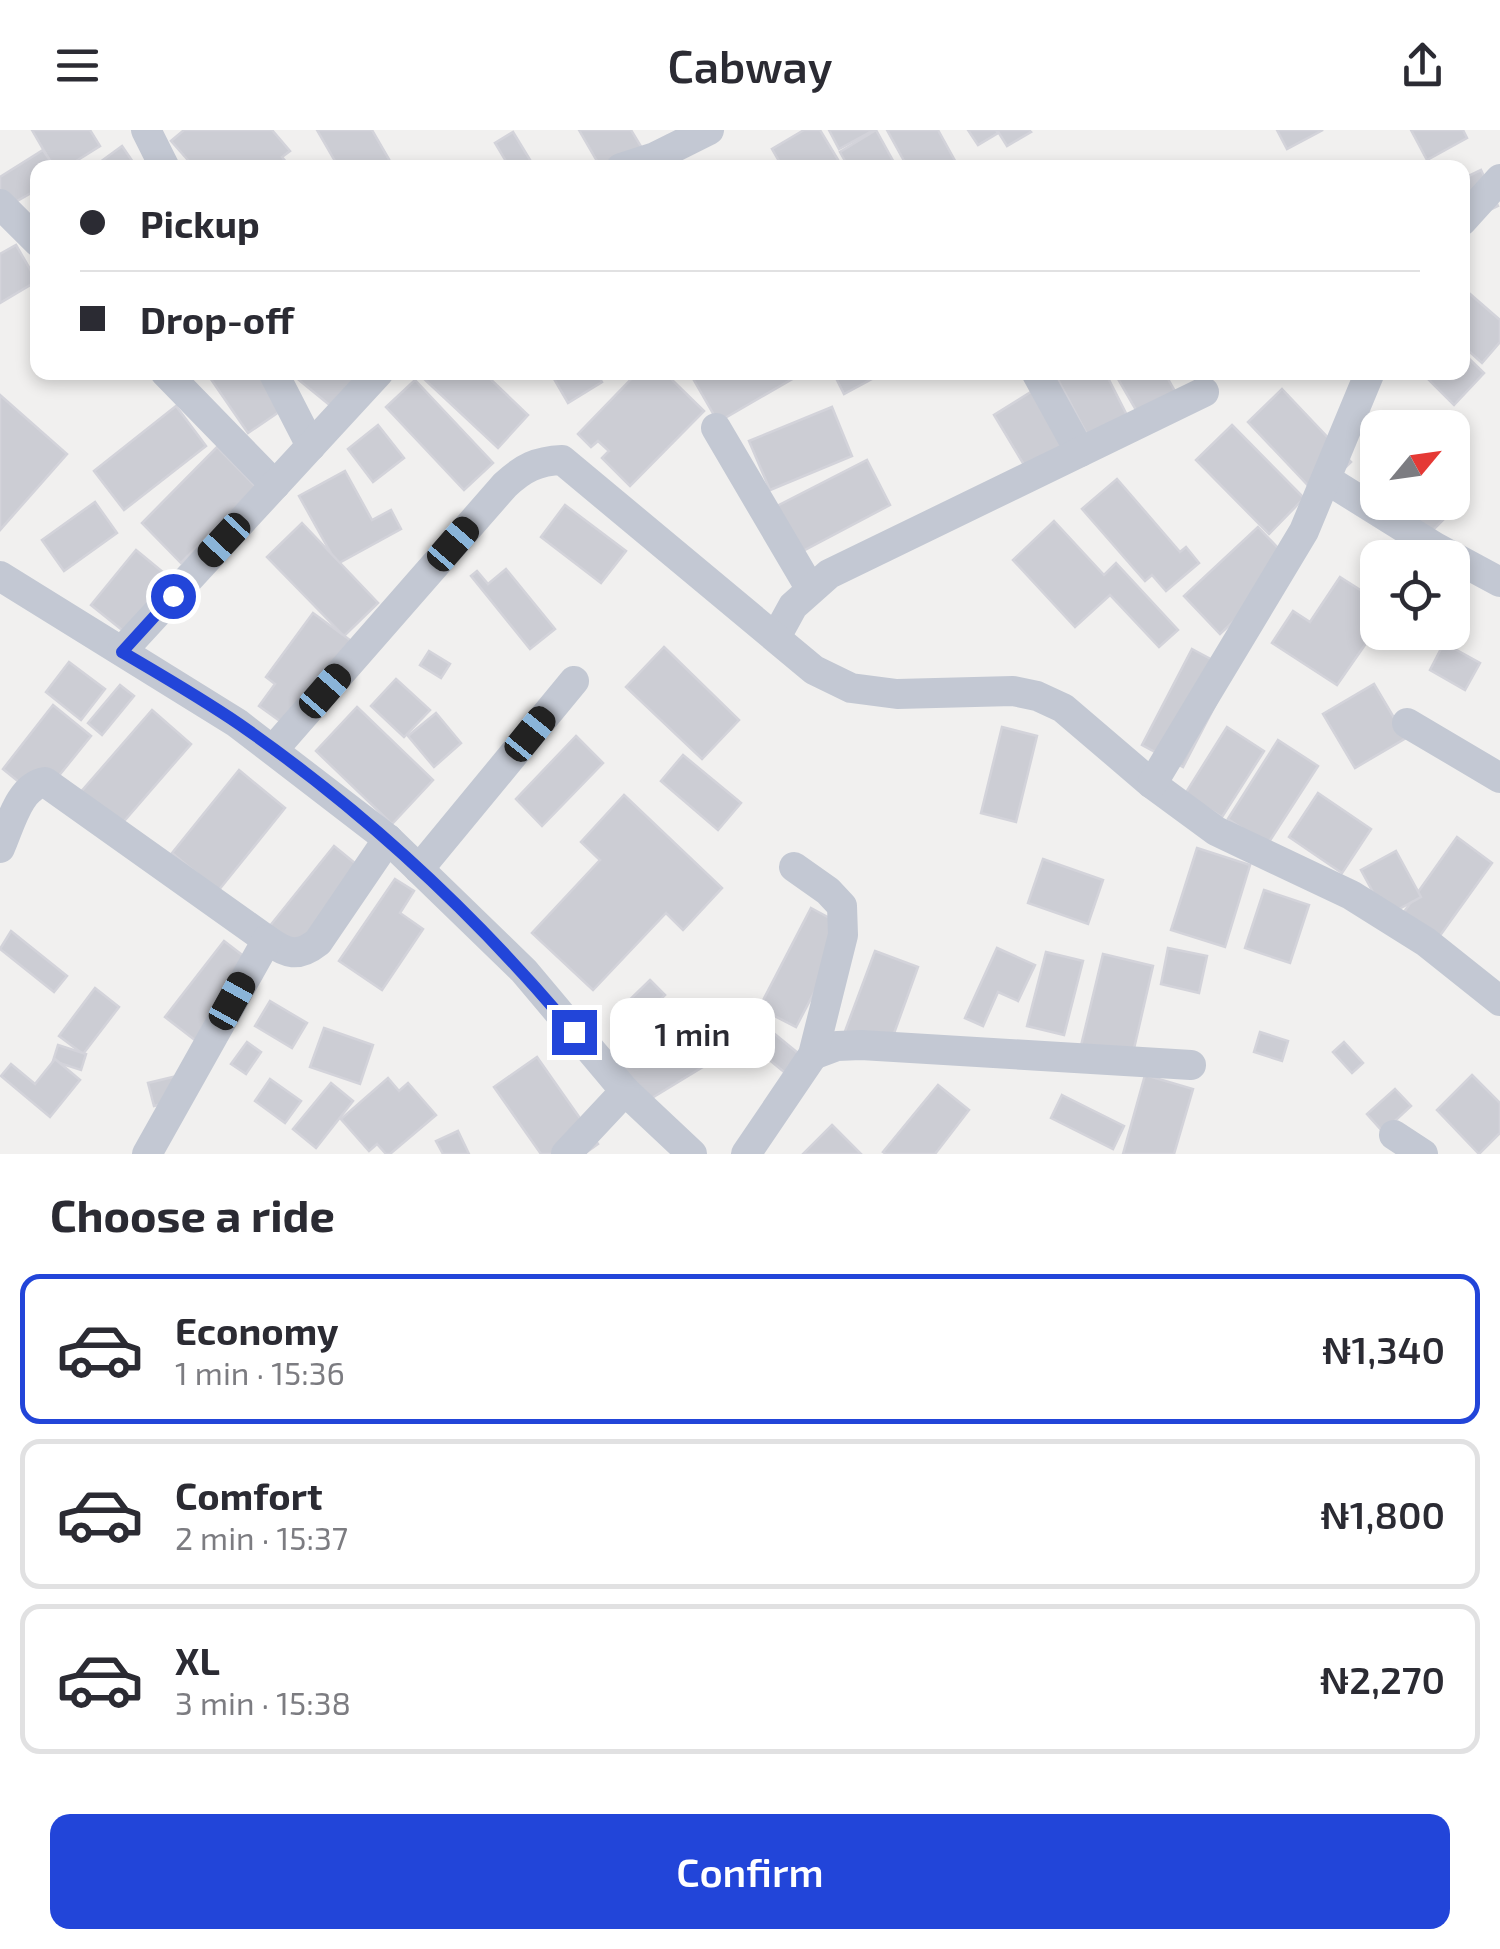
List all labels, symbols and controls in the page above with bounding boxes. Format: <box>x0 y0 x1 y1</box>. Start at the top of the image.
icon: menu <box>50 38 105 93</box>
text: Cabway <box>668 38 832 92</box>
icon: share <box>1395 38 1450 93</box>
text: Pickup <box>140 200 260 246</box>
text: Drop-off <box>140 296 294 342</box>
north arrow <box>1360 410 1470 520</box>
map controls <box>1360 410 1470 650</box>
car <box>193 508 255 572</box>
car <box>422 512 484 576</box>
button: locate <box>1360 540 1470 650</box>
route start <box>151 574 196 619</box>
car <box>294 659 356 723</box>
car <box>499 701 561 767</box>
car <box>204 967 260 1035</box>
callout: 1 min <box>609 997 774 1067</box>
route end <box>552 1010 597 1055</box>
text: 1 min <box>655 1014 730 1052</box>
text: Choose a ride <box>50 1187 335 1241</box>
icon: car <box>55 1304 145 1394</box>
text: Economy <box>175 1307 339 1353</box>
text: ₦1,340 <box>1322 1326 1445 1372</box>
text: 1 min · 15:36 <box>175 1353 345 1391</box>
icon: car <box>55 1469 145 1559</box>
text: Comfort <box>175 1472 323 1518</box>
text: ₦1,800 <box>1320 1491 1445 1537</box>
text: 2 min · 15:37 <box>175 1518 348 1556</box>
icon: car <box>55 1634 145 1724</box>
text: XL <box>175 1637 220 1683</box>
text: ₦2,270 <box>1320 1656 1445 1702</box>
text: 3 min · 15:38 <box>175 1683 351 1721</box>
button: Confirm <box>50 1814 1450 1929</box>

